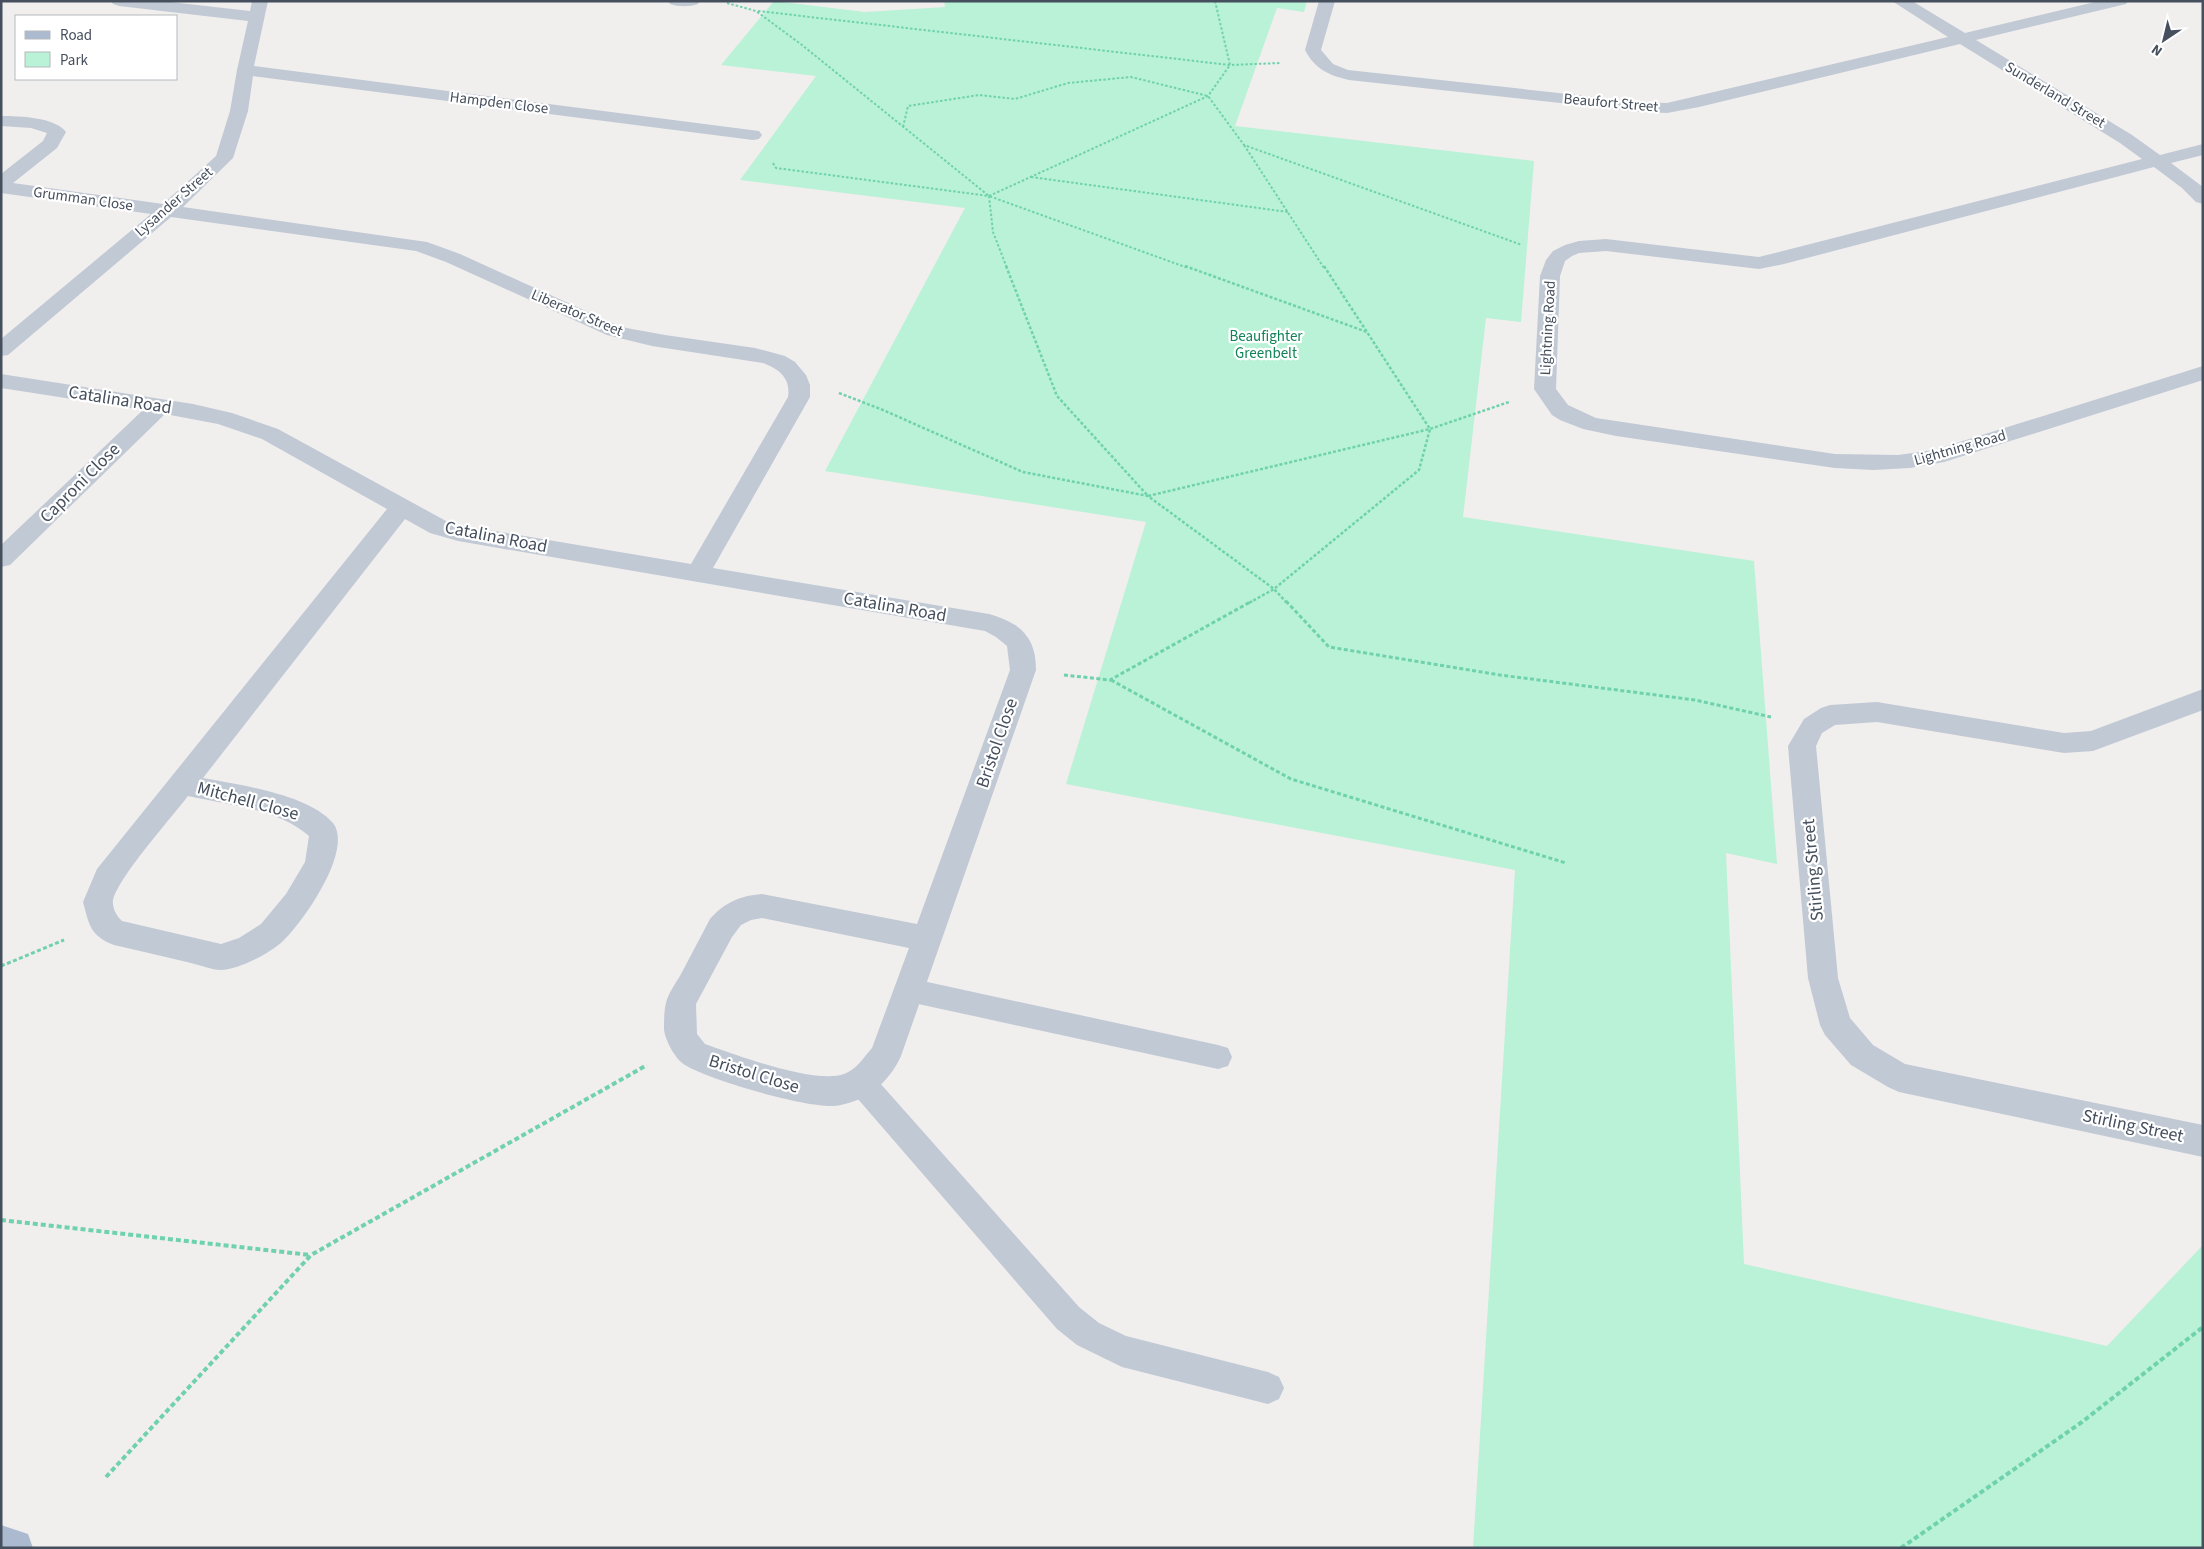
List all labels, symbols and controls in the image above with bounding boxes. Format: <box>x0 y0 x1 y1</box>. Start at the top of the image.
legend <box>15 15 178 80</box>
north arrow <box>2139 15 2189 65</box>
text: Road <box>60 25 92 46</box>
text: N <box>2148 39 2167 61</box>
text: Park <box>60 50 89 71</box>
street label: Sunderland Street <box>2001 57 2109 133</box>
street label: Hampden Close <box>448 87 550 119</box>
street label: Beaufort Street <box>1563 88 1659 118</box>
street label: Lysander Street <box>130 162 218 242</box>
street label: Grumman Close <box>32 182 134 216</box>
street label: Lightning Road <box>1535 280 1561 376</box>
street label: Liberator Street <box>528 284 626 342</box>
park label: Beaufighter Greenbelt <box>1229 326 1303 364</box>
street label: Catalina Road <box>67 380 173 420</box>
street label: Lightning Road <box>1912 425 2008 471</box>
street label: Caproni Close <box>34 437 126 529</box>
street label: Catalina Road <box>443 515 549 559</box>
street label: Catalina Road <box>842 586 948 628</box>
street label: Bristol Close <box>970 695 1024 791</box>
street label: Mitchell Close <box>194 775 302 827</box>
street label: Stirling Street <box>1796 818 1830 922</box>
street label: Bristol Close <box>706 1048 802 1100</box>
street label: Stirling Street <box>2080 1103 2186 1149</box>

